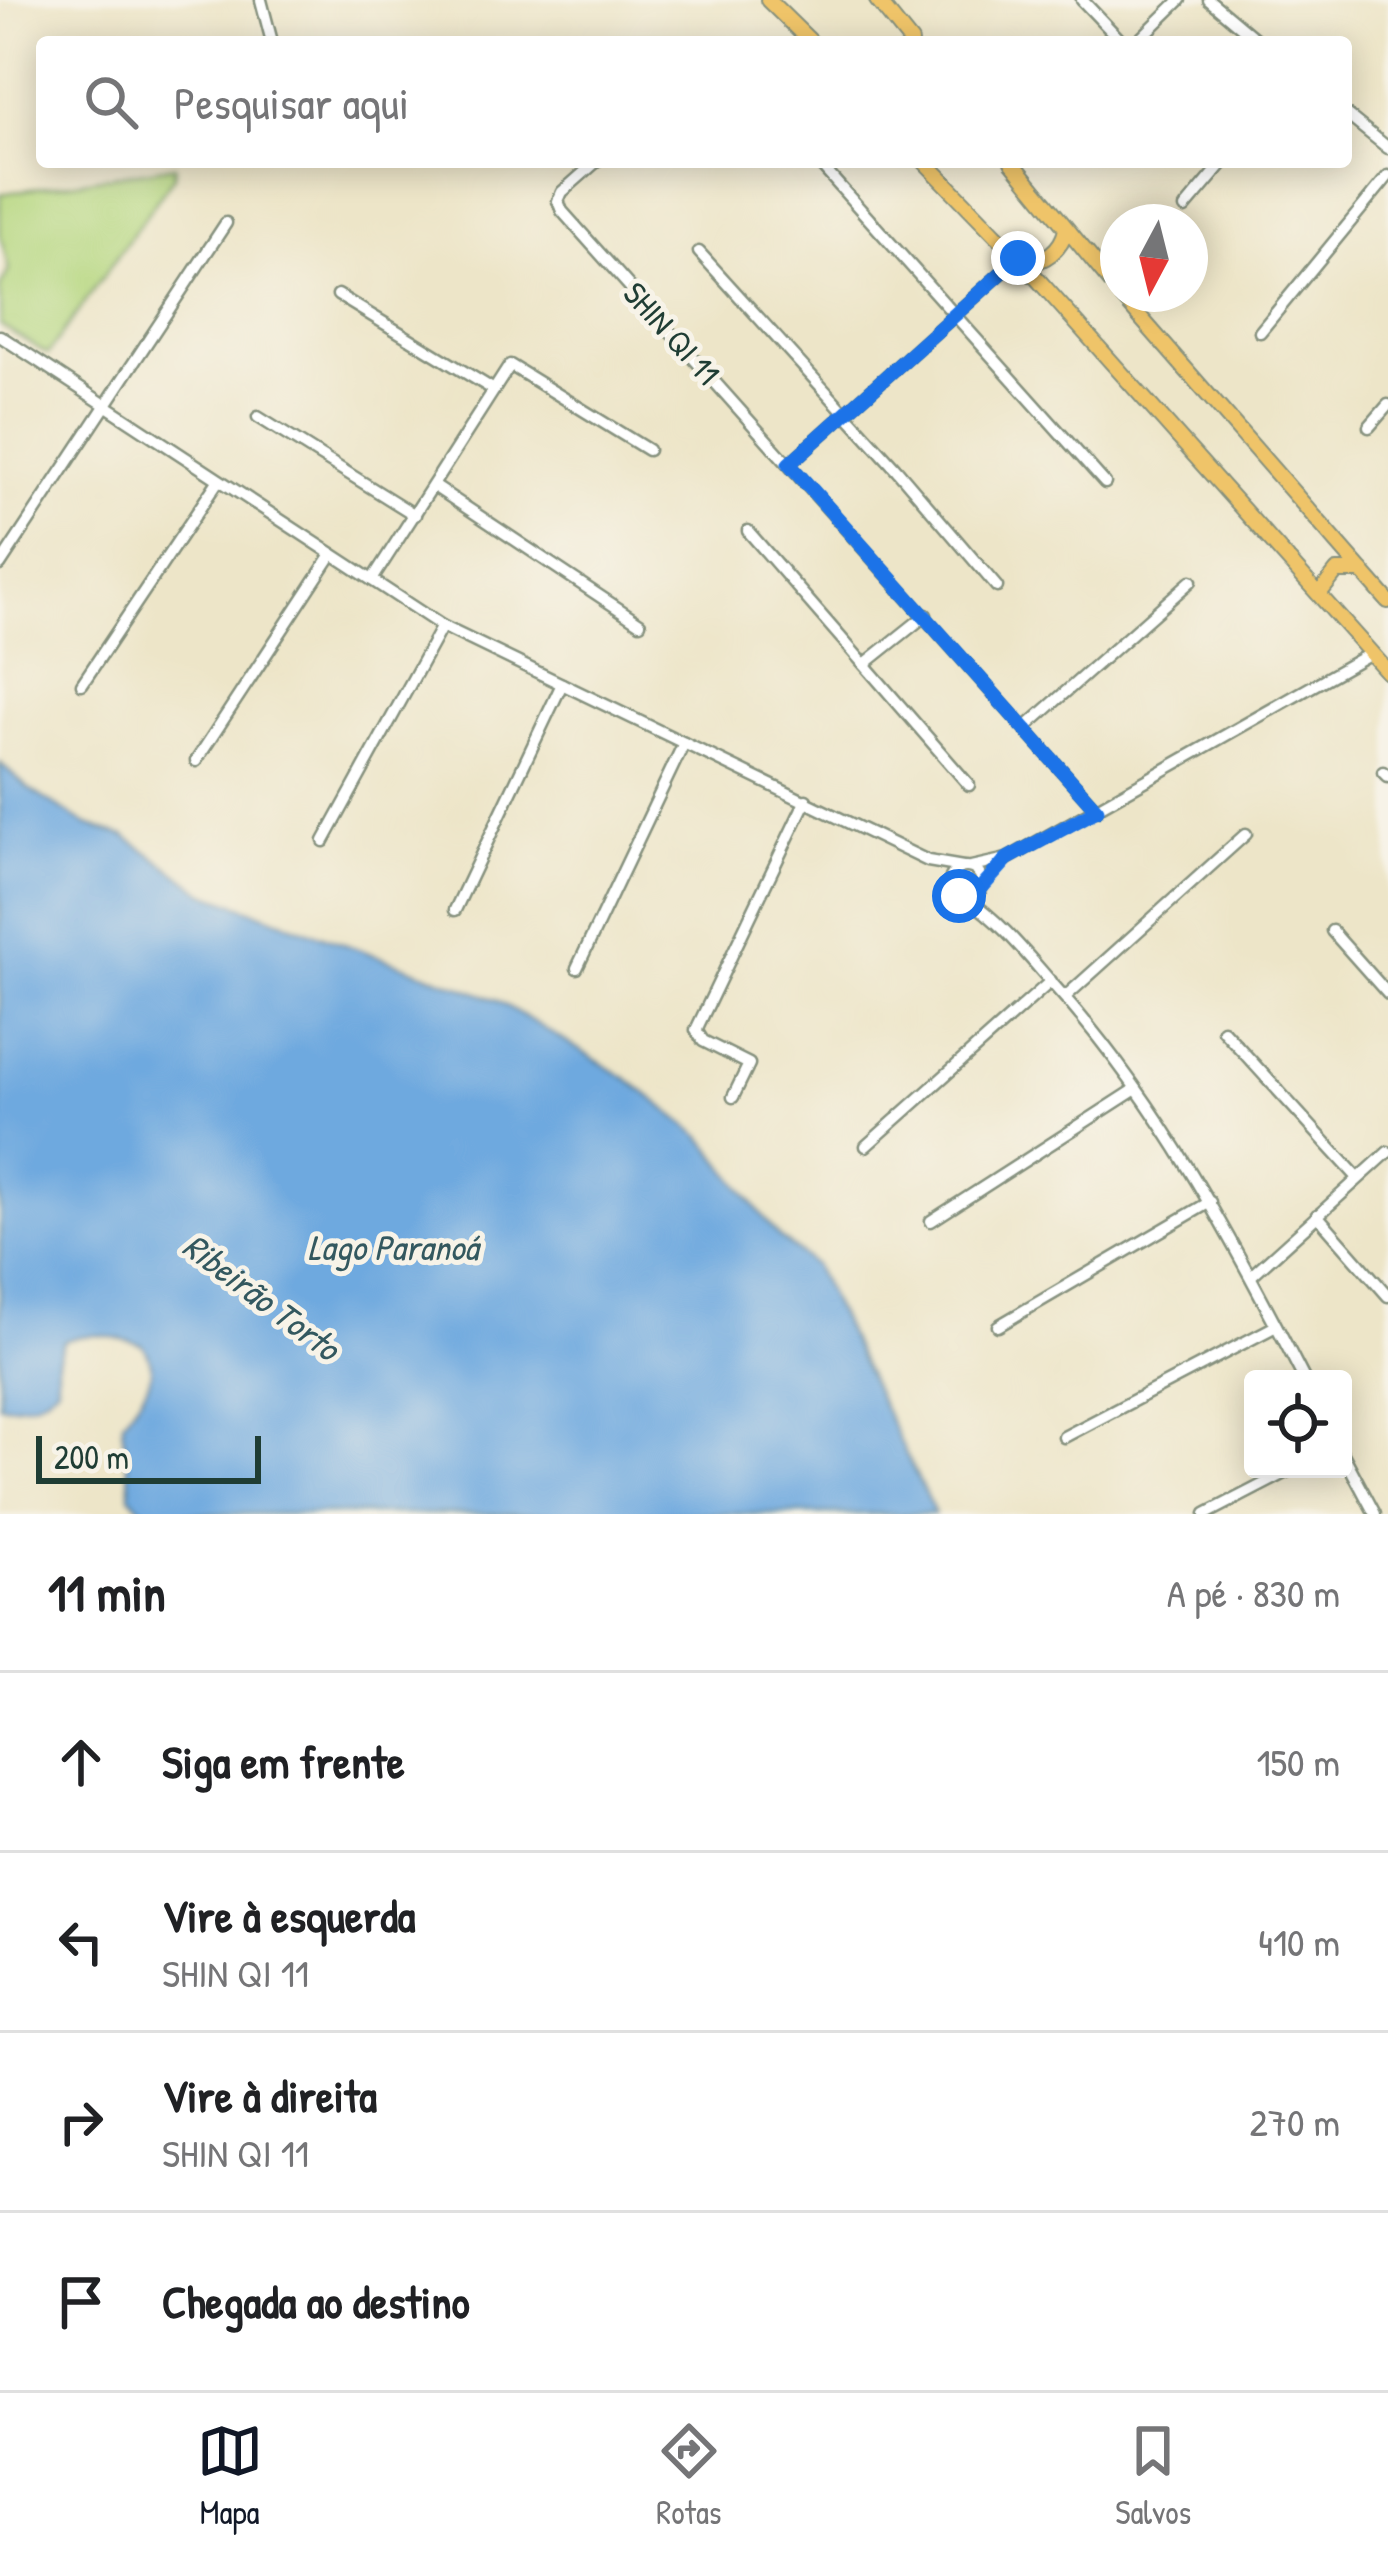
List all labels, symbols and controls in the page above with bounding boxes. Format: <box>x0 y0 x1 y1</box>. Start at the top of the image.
search box <box>36 36 1352 168</box>
icon: search <box>78 69 144 135</box>
text: Pesquisar aqui <box>174 72 409 133</box>
north arrow <box>1100 204 1208 312</box>
route end <box>991 231 1045 285</box>
street label: SHIN QI 11 <box>614 272 730 394</box>
route start <box>932 869 986 923</box>
water label: Ribeirão Torto <box>174 1221 352 1373</box>
water label: Lago Paranoá <box>308 1222 482 1272</box>
map controls <box>1244 1370 1352 1478</box>
button: locate <box>1244 1370 1352 1478</box>
scale bar <box>36 1430 261 1483</box>
text: 200 m <box>54 1435 129 1479</box>
text: 11 min <box>48 1558 166 1627</box>
text: A pé · 830 m <box>1167 1566 1340 1619</box>
icon: ahead <box>48 1729 114 1795</box>
text: Siga em frente <box>162 1731 405 1792</box>
text: 150 m <box>1256 1735 1340 1788</box>
text: Vire à esquerda <box>162 1885 415 1946</box>
icon: left <box>48 1909 114 1975</box>
text: 410 m <box>1258 1915 1340 1968</box>
text: SHIN QI 11 <box>162 1946 309 1999</box>
text: Vire à direita <box>162 2065 377 2126</box>
icon: right <box>48 2089 114 2155</box>
text: 270 m <box>1249 2095 1340 2148</box>
text: SHIN QI 11 <box>162 2126 309 2179</box>
icon: arrive <box>48 2269 114 2335</box>
text: Chegada ao destino <box>162 2271 470 2332</box>
tab: Mapa <box>197 2418 263 2534</box>
tab: Rotas <box>656 2418 722 2534</box>
tab: Salvos <box>1115 2418 1191 2534</box>

